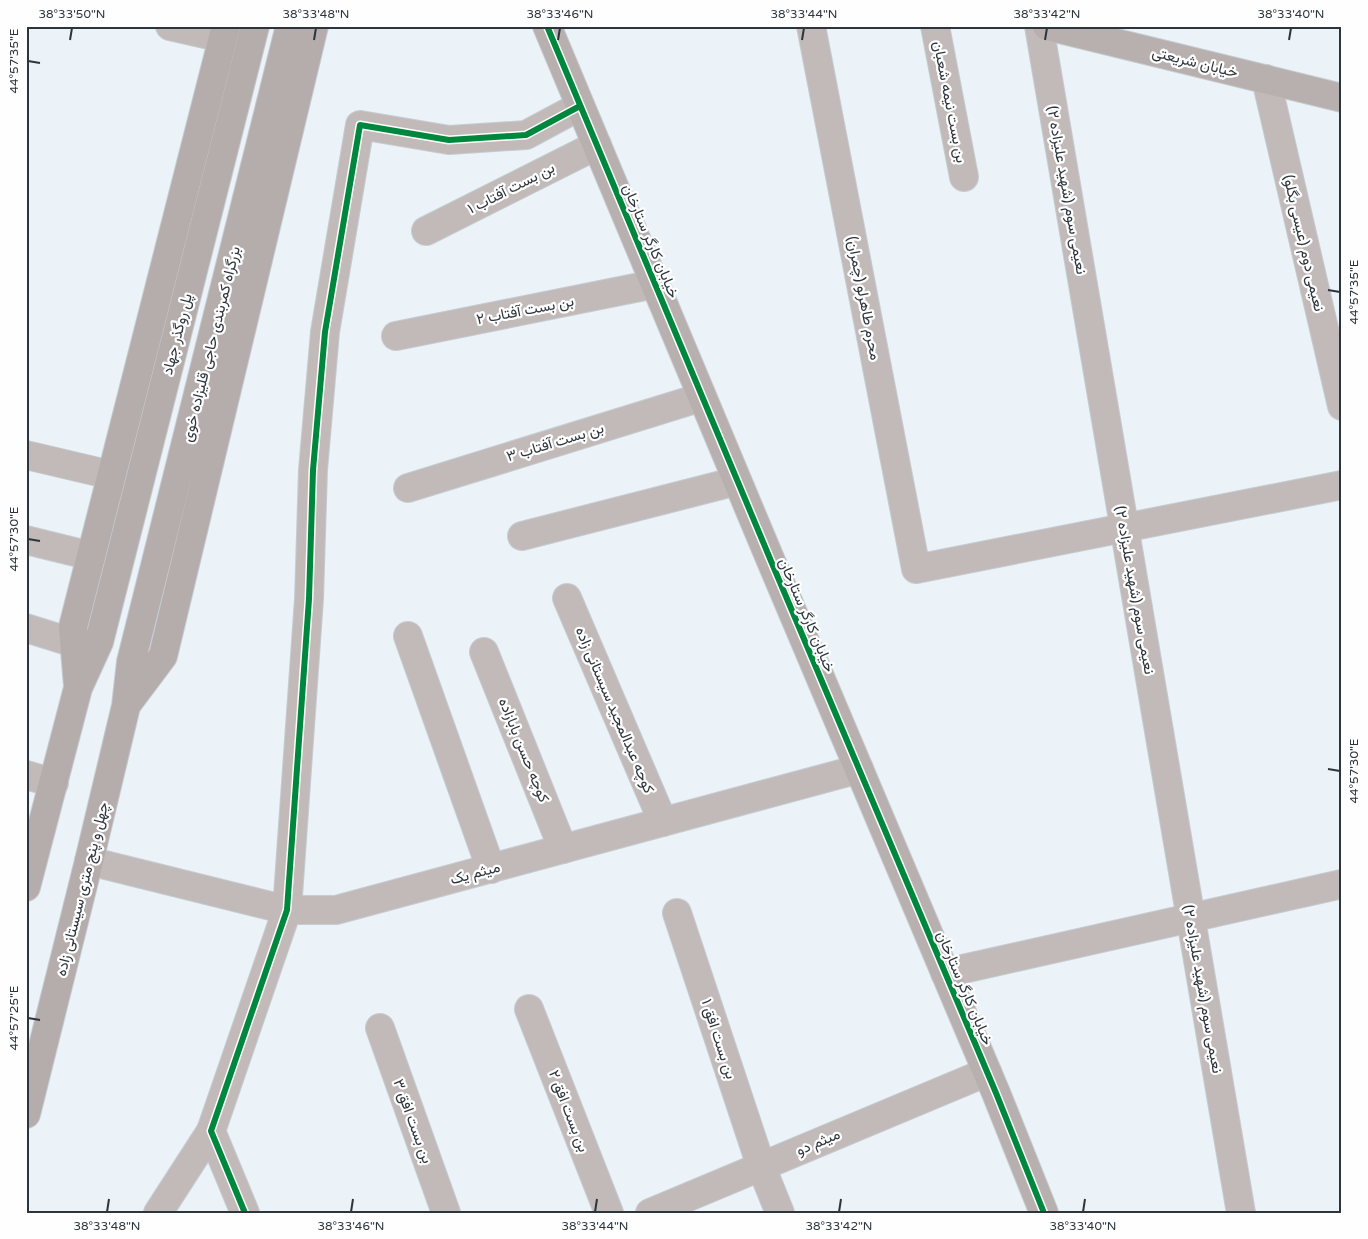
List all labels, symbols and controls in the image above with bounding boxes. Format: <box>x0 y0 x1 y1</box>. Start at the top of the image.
text: 38°33'50"N <box>39 7 106 21</box>
text: 38°33'48"N <box>283 7 350 21</box>
text: 38°33'46"N <box>527 7 594 21</box>
text: 38°33'44"N <box>771 7 838 21</box>
text: 38°33'42"N <box>1014 7 1081 21</box>
text: 38°33'40"N <box>1258 7 1325 21</box>
text: 44°57'35"E <box>7 28 21 94</box>
street label: بن بست نیمه شعبان <box>928 40 971 165</box>
street label: خیابان شریعتی <box>1150 43 1240 82</box>
street label: نعیمی سوم (شهید علیزاده ۲) <box>1042 104 1091 276</box>
street label: بن بست آفتاب ۱ <box>464 158 558 219</box>
street label: نعیمی دوم (عیسی بگلو) <box>1279 173 1329 313</box>
street label: خیابان کارگر ستارخان <box>619 181 683 301</box>
street label: محرم طاهرلو (چمران) <box>842 235 885 362</box>
street label: بزرگراه کمربندی حاجی قلیزاده خوی <box>178 244 245 444</box>
text: 44°57'35"E <box>1347 259 1361 325</box>
street label: پل روگذر جهاد <box>158 292 197 377</box>
street label: بن بست آفتاب ۲ <box>475 292 575 329</box>
street label: بن بست آفتاب ۳ <box>504 419 606 466</box>
street label: نعیمی سوم (شهید علیزاده ۲) <box>1110 504 1159 676</box>
text: 44°57'30"E <box>7 506 21 572</box>
street label: خیابان کارگر ستارخان <box>775 555 839 675</box>
street label: کوچه عبدالمجید سیستانی زاده <box>571 624 658 797</box>
street label: کوچه حسن بابازاده <box>494 695 553 805</box>
text: 44°57'30"E <box>1347 738 1361 804</box>
street label: چهل و پنج متری سیستانی زاده <box>52 800 114 978</box>
street label: میثم یک <box>448 858 502 889</box>
street label: نعیمی سوم (شهید علیزاده ۲) <box>1178 903 1227 1075</box>
street label: خیابان کارگر ستارخان <box>933 928 997 1048</box>
text: 44°57'25"E <box>7 985 21 1051</box>
street label: بن بست افق ۱ <box>697 997 740 1082</box>
street label: بن بست افق ۲ <box>544 1067 593 1155</box>
street label: بن بست افق ۳ <box>388 1076 437 1166</box>
street label: میثم دو <box>793 1125 843 1160</box>
text: 38°33'48"N <box>74 1219 141 1233</box>
text: 38°33'46"N <box>318 1219 385 1233</box>
text: 38°33'44"N <box>562 1219 629 1233</box>
text: 38°33'42"N <box>806 1219 873 1233</box>
text: 38°33'40"N <box>1050 1219 1117 1233</box>

